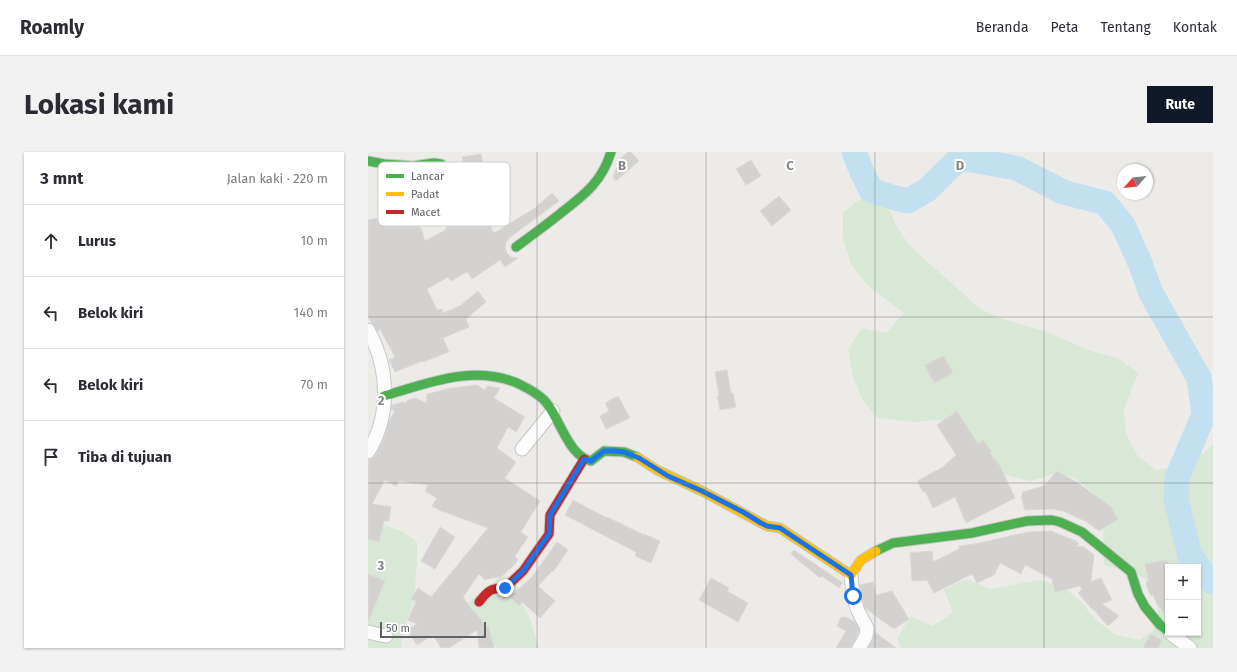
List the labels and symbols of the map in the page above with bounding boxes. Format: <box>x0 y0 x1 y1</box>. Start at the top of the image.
text: B <box>618 158 626 173</box>
text: C <box>786 158 794 173</box>
text: D <box>956 158 965 173</box>
legend <box>378 162 510 226</box>
north arrow <box>1117 164 1153 200</box>
text: Lancar <box>411 170 445 183</box>
text: Padat <box>411 188 439 201</box>
text: Macet <box>411 206 441 219</box>
text: 2 <box>378 393 385 408</box>
text: 3 <box>377 558 385 573</box>
route end <box>496 579 514 597</box>
route start <box>844 587 862 605</box>
scale bar <box>380 620 486 639</box>

